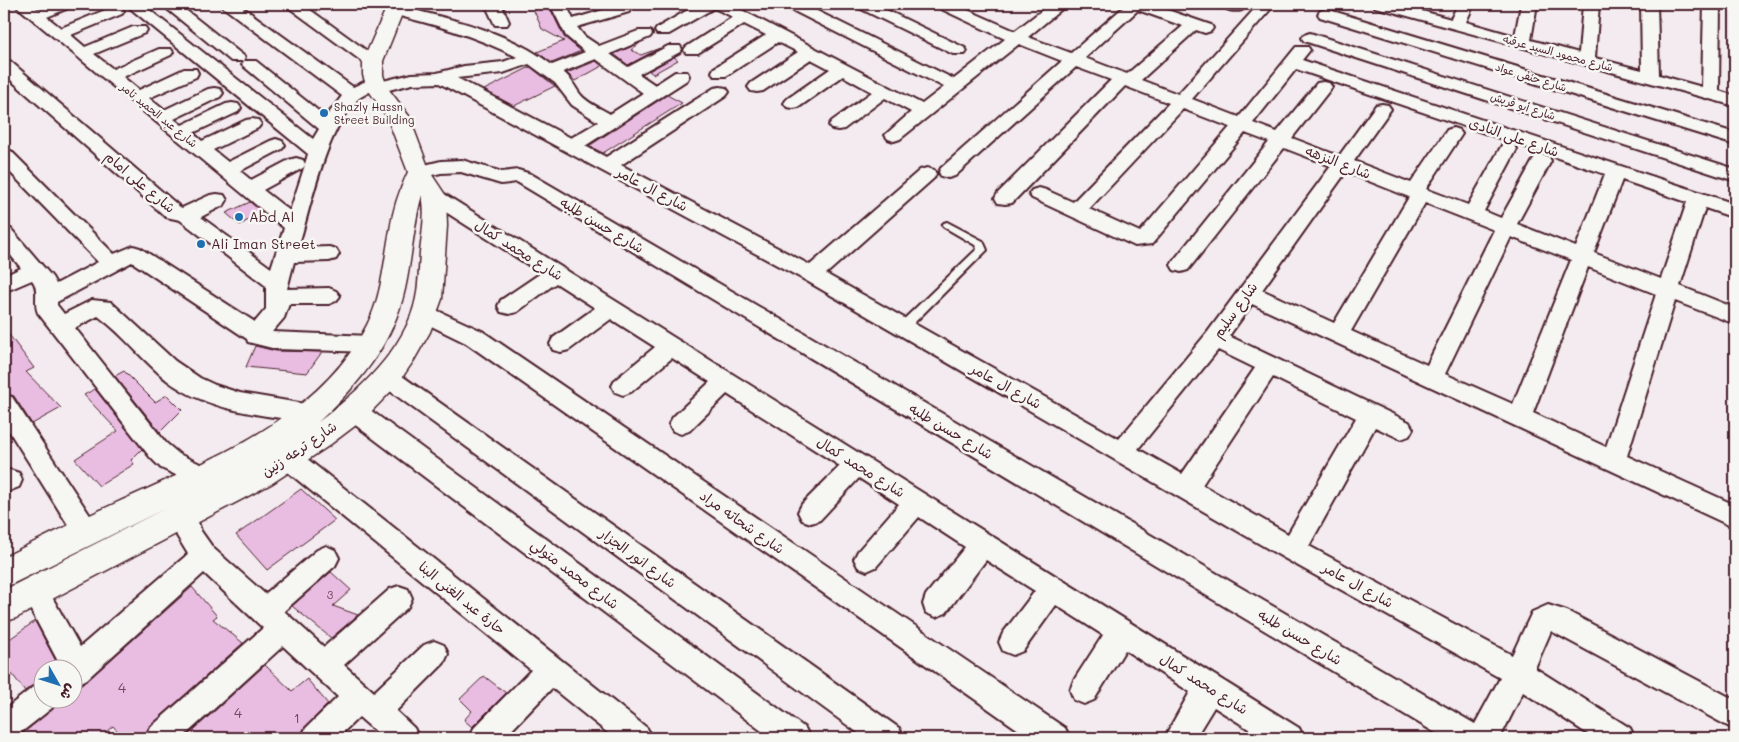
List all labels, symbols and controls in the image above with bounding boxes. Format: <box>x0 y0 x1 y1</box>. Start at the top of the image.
street label: شارع محمود السيد عرقبه <box>1501 31 1615 76</box>
street label: شارع حنفى عواد <box>1493 59 1569 96</box>
street label: شارع عبد الحميد تامر <box>116 78 201 152</box>
street label: شارع أبو قريش <box>1488 88 1558 125</box>
place label: Shazly Hassn Street Building <box>334 99 414 127</box>
marker: Shazly Hassn Street Building <box>318 107 330 119</box>
street label: شارع على النادى <box>1466 112 1562 162</box>
street label: شارع النزهه <box>1302 140 1374 184</box>
street label: شارع على امام <box>100 146 180 218</box>
street label: شارع ال عامر <box>612 161 691 216</box>
street label: شارع حسن طلبه <box>556 192 648 258</box>
place label: Abd Al <box>249 207 294 226</box>
marker: Abd Al <box>233 211 245 223</box>
street label: شارع محمد كمال <box>471 215 567 285</box>
place label: Ali Iman Street <box>211 234 316 253</box>
marker: Ali Iman Street <box>195 238 207 250</box>
street label: شارع سليم <box>1208 278 1263 343</box>
street label: شارع ال عامر <box>966 358 1045 414</box>
street label: شارع حسن طلبه <box>905 398 997 464</box>
street label: شارع ترعه زنين <box>257 416 341 482</box>
street label: شارع محمد كمال <box>813 432 909 502</box>
street label: شارع شحاته مراد <box>696 485 788 559</box>
street label: شارع انور الجزار <box>595 523 680 593</box>
street label: شارع محمد متولي <box>525 534 623 616</box>
street label: حارة عبد الغنى البنا <box>415 557 510 638</box>
street label: شارع ال عامر <box>1318 557 1397 613</box>
house number: 3 <box>327 587 334 602</box>
street label: شارع حسن طلبه <box>1254 604 1346 670</box>
street label: شارع محمد كمال <box>1156 649 1252 719</box>
north arrow <box>32 660 82 710</box>
house number: 4 <box>118 678 127 697</box>
text: ش <box>56 681 81 704</box>
house number: 4 <box>234 703 243 722</box>
house number: 1 <box>294 708 300 727</box>

